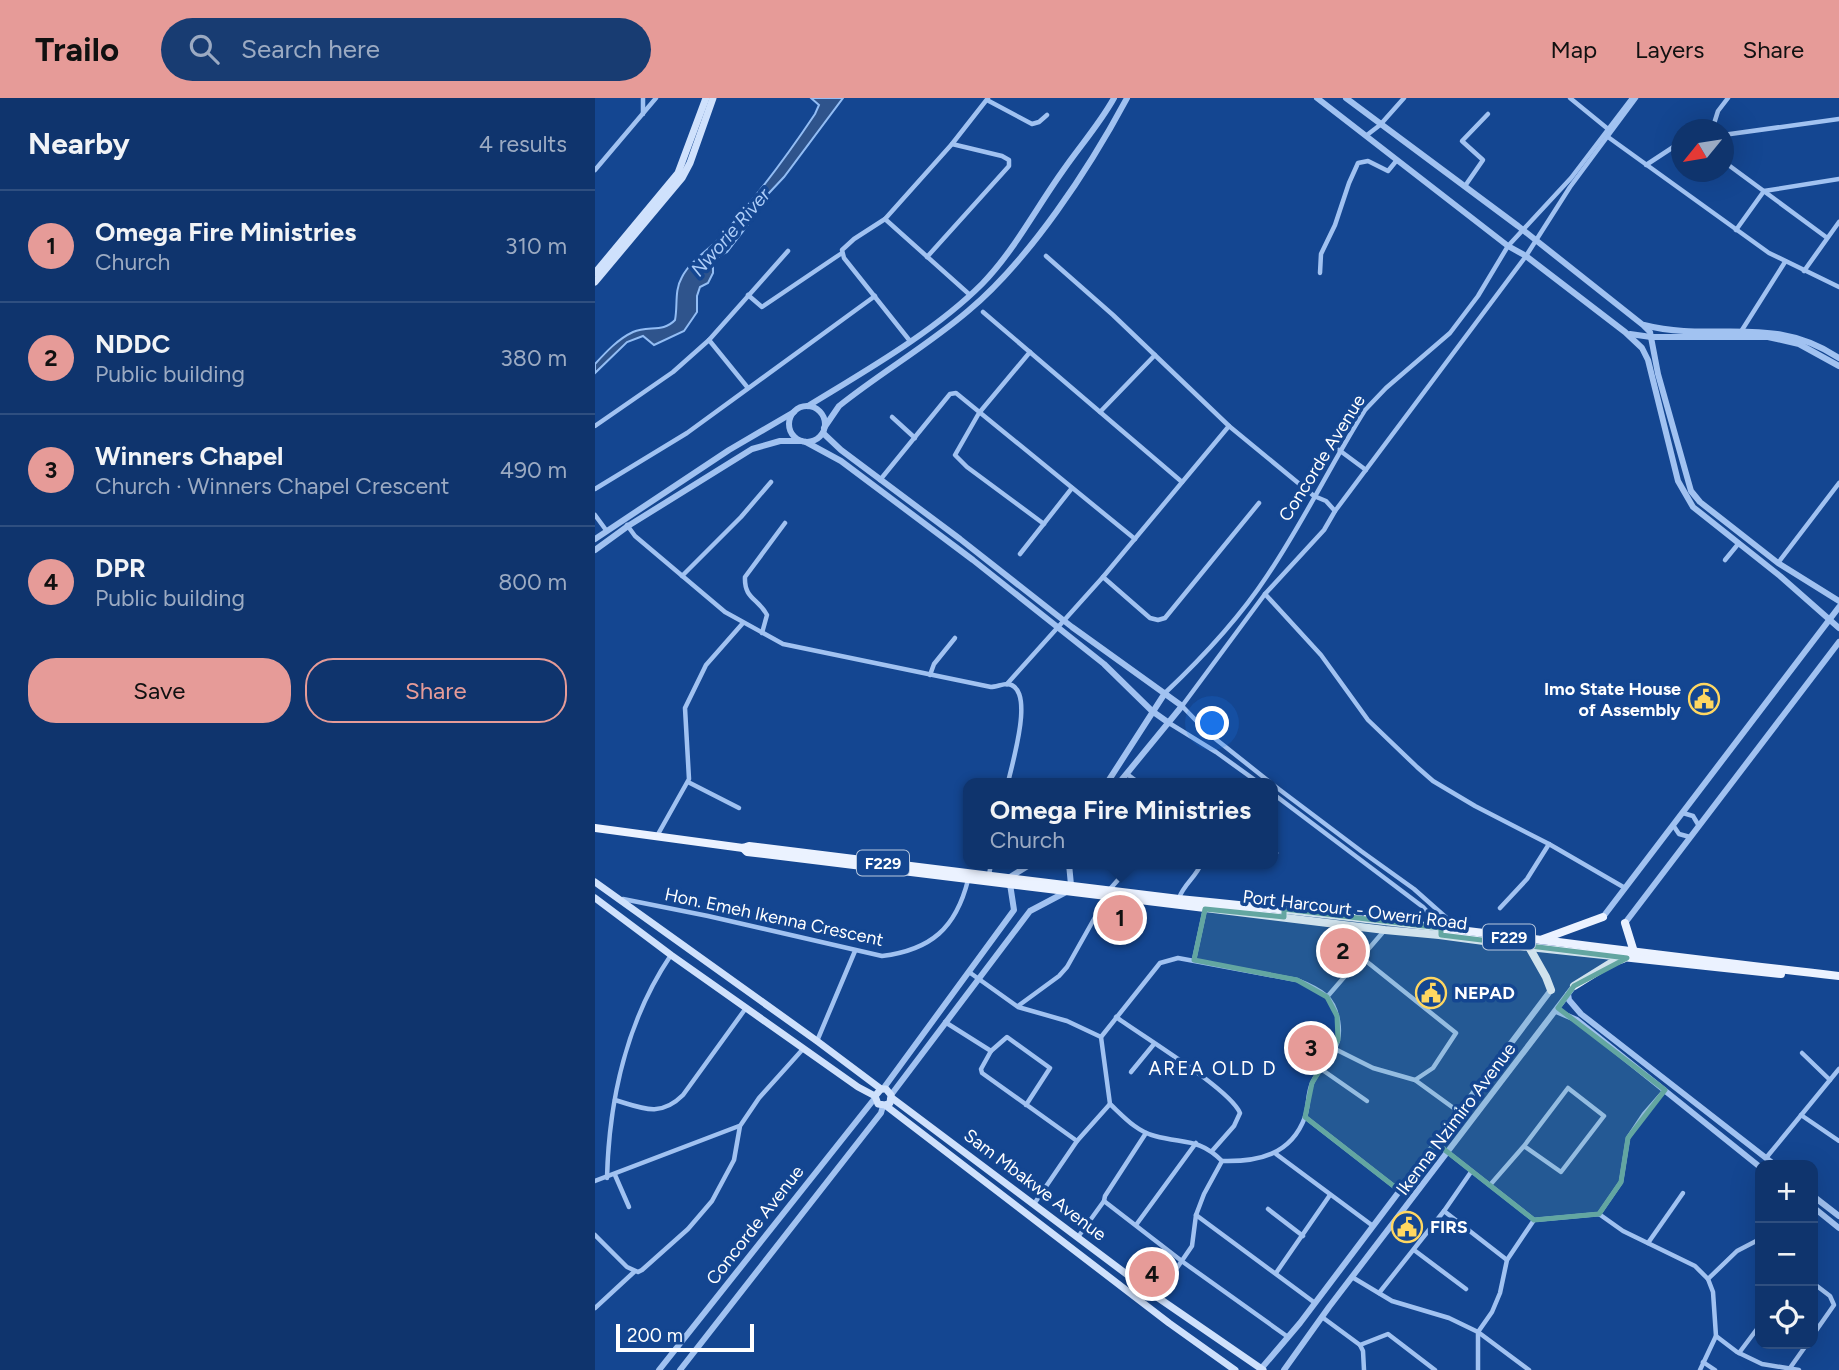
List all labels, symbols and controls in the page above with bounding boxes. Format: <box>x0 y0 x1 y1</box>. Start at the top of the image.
search box <box>161 18 651 81</box>
text: Trailo <box>35 30 119 69</box>
icon: search <box>185 30 223 68</box>
text: Search here <box>241 33 380 65</box>
text: Map <box>1550 35 1597 64</box>
text: Layers <box>1635 35 1704 64</box>
text: Share <box>1742 35 1804 64</box>
north arrow <box>1671 119 1734 182</box>
text: Nearby <box>28 125 130 162</box>
text: 4 results <box>479 130 567 158</box>
water label: Nworie River <box>686 183 775 281</box>
text: Omega Fire Ministries <box>95 216 356 248</box>
text: 1 <box>46 232 56 260</box>
text: 310 m <box>505 232 567 260</box>
text: Church <box>95 248 170 276</box>
text: NDDC <box>95 328 170 360</box>
text: 2 <box>44 344 58 372</box>
text: 380 m <box>500 344 567 372</box>
text: Public building <box>95 360 245 388</box>
street label: Concorde Avenue <box>1274 390 1370 525</box>
text: Winners Chapel <box>95 440 283 472</box>
text: 3 <box>45 456 57 484</box>
text: 490 m <box>500 456 567 484</box>
text: Church · Winners Chapel Crescent <box>95 472 450 500</box>
text: DPR <box>95 552 146 584</box>
text: 4 <box>44 568 58 596</box>
text: 800 m <box>498 568 567 596</box>
text: Public building <box>95 584 245 612</box>
button: Save <box>28 658 291 723</box>
button: Share <box>305 658 567 723</box>
place label: Imo State House of Assembly <box>1544 678 1682 721</box>
public building icon: Imo State House of Assembly <box>1687 682 1721 716</box>
your location <box>1195 706 1229 740</box>
popup <box>963 778 1278 869</box>
text: Omega Fire Ministries <box>990 794 1251 826</box>
text: Church <box>990 826 1065 854</box>
road number: F229 <box>857 850 909 876</box>
street label: Hon. Emeh Ikenna Crescent <box>663 883 886 951</box>
street label: Port Harcourt - Owerri Road <box>1241 885 1469 935</box>
pin: 1 <box>1097 892 1143 944</box>
road number: F229 <box>1483 924 1535 950</box>
pin: 2 <box>1320 925 1366 977</box>
public building icon: NEPAD <box>1414 976 1448 1010</box>
place label: NEPAD <box>1454 982 1515 1004</box>
pin: 3 <box>1288 1022 1334 1074</box>
street label: Ikenna Nzimiro Avenue <box>1391 1038 1521 1200</box>
district label: AREA OLD D <box>1148 1057 1278 1080</box>
street label: Sam Mbakwe Avenue <box>959 1124 1111 1246</box>
map controls <box>1755 1160 1818 1349</box>
button: + <box>1755 1160 1818 1223</box>
street label: Concorde Avenue <box>702 1161 809 1289</box>
public building icon: FIRS <box>1390 1210 1424 1244</box>
place label: FIRS <box>1430 1216 1468 1238</box>
button: − <box>1755 1223 1818 1286</box>
pin: 4 <box>1129 1248 1175 1300</box>
button: locate <box>1755 1286 1818 1349</box>
scale bar <box>616 1321 754 1353</box>
text: 200 m <box>627 1324 683 1347</box>

